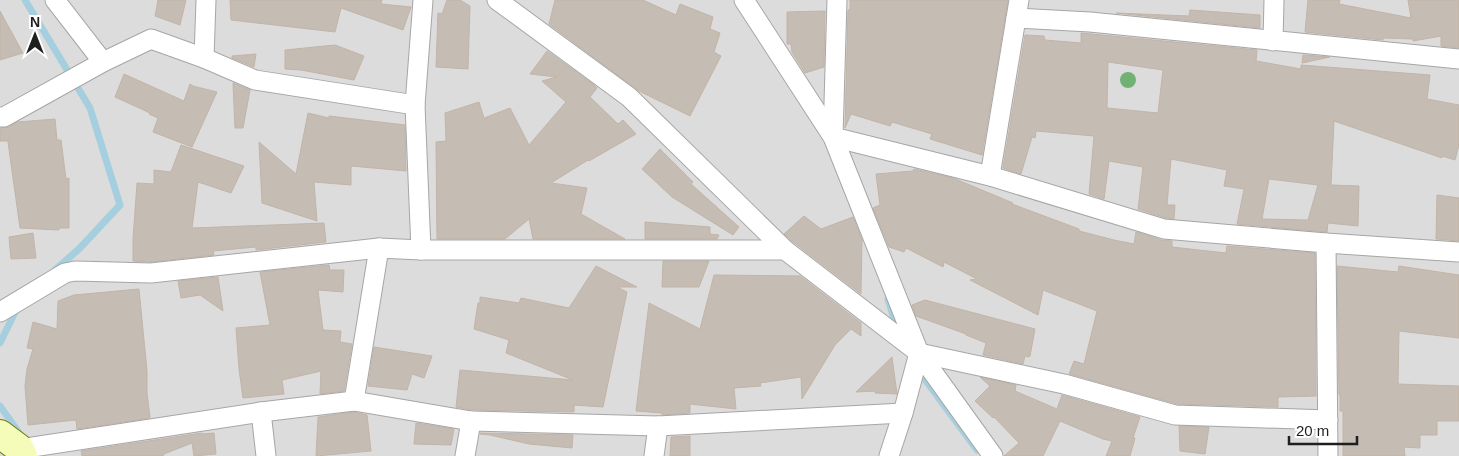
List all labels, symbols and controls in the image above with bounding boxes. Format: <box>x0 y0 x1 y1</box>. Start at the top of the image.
north arrow <box>10 10 60 60</box>
text: N <box>30 14 40 30</box>
scale bar <box>1289 414 1356 446</box>
text: 20 m <box>1296 422 1329 439</box>

